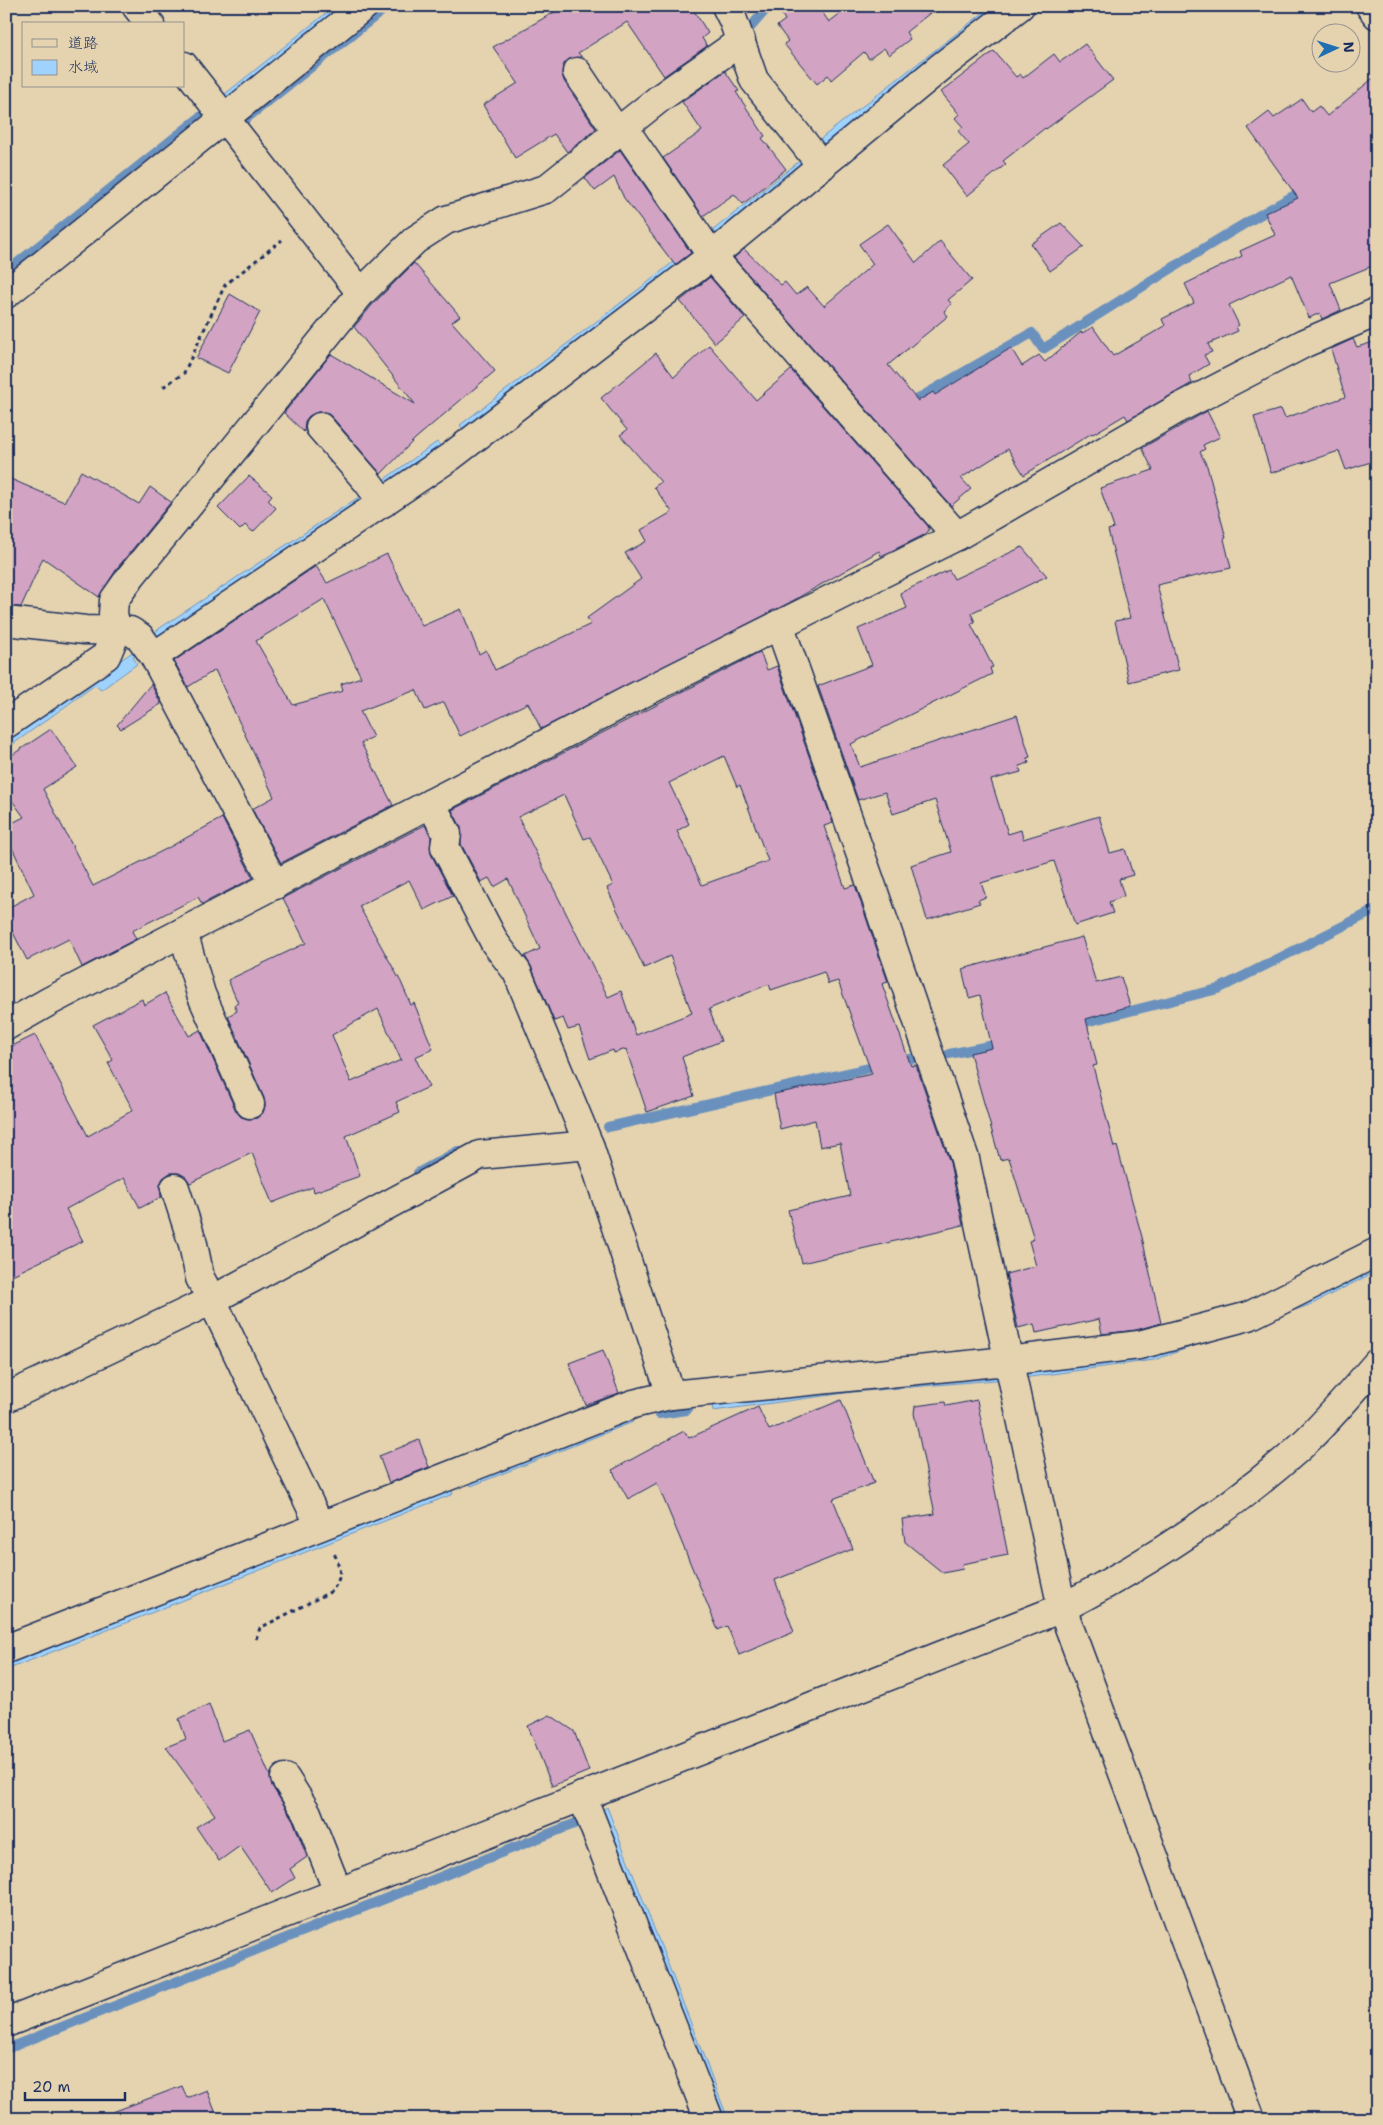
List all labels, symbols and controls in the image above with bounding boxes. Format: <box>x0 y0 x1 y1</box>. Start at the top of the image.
legend <box>22 22 185 88</box>
north arrow <box>1310 22 1360 72</box>
text: 道路 <box>68 33 98 53</box>
text: N <box>1340 41 1358 53</box>
text: 水域 <box>68 57 98 77</box>
scale bar <box>25 2070 125 2102</box>
text: 20 m <box>32 2077 71 2097</box>

